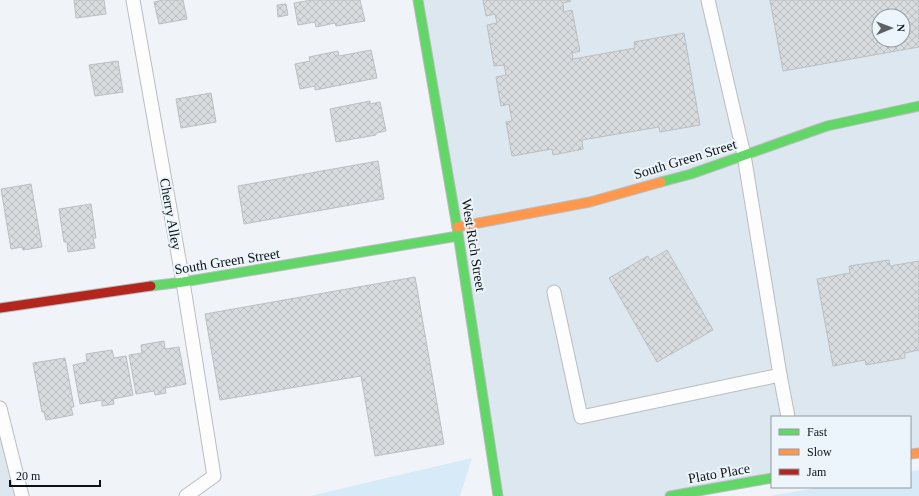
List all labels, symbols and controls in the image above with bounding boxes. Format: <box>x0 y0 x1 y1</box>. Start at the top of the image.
north arrow <box>871 8 911 48</box>
text: N <box>895 24 907 32</box>
street label: South Green Street <box>632 137 738 182</box>
street label: Cherry Alley <box>157 177 184 251</box>
street label: West Rich Street <box>459 198 488 293</box>
street label: South Green Street <box>173 246 281 277</box>
legend <box>771 416 911 488</box>
text: Fast <box>807 425 828 439</box>
text: Slow <box>807 445 832 459</box>
street label: Plato Place <box>687 461 751 486</box>
scale bar <box>10 462 100 488</box>
text: Jam <box>807 465 827 479</box>
text: 20 m <box>16 469 41 483</box>

